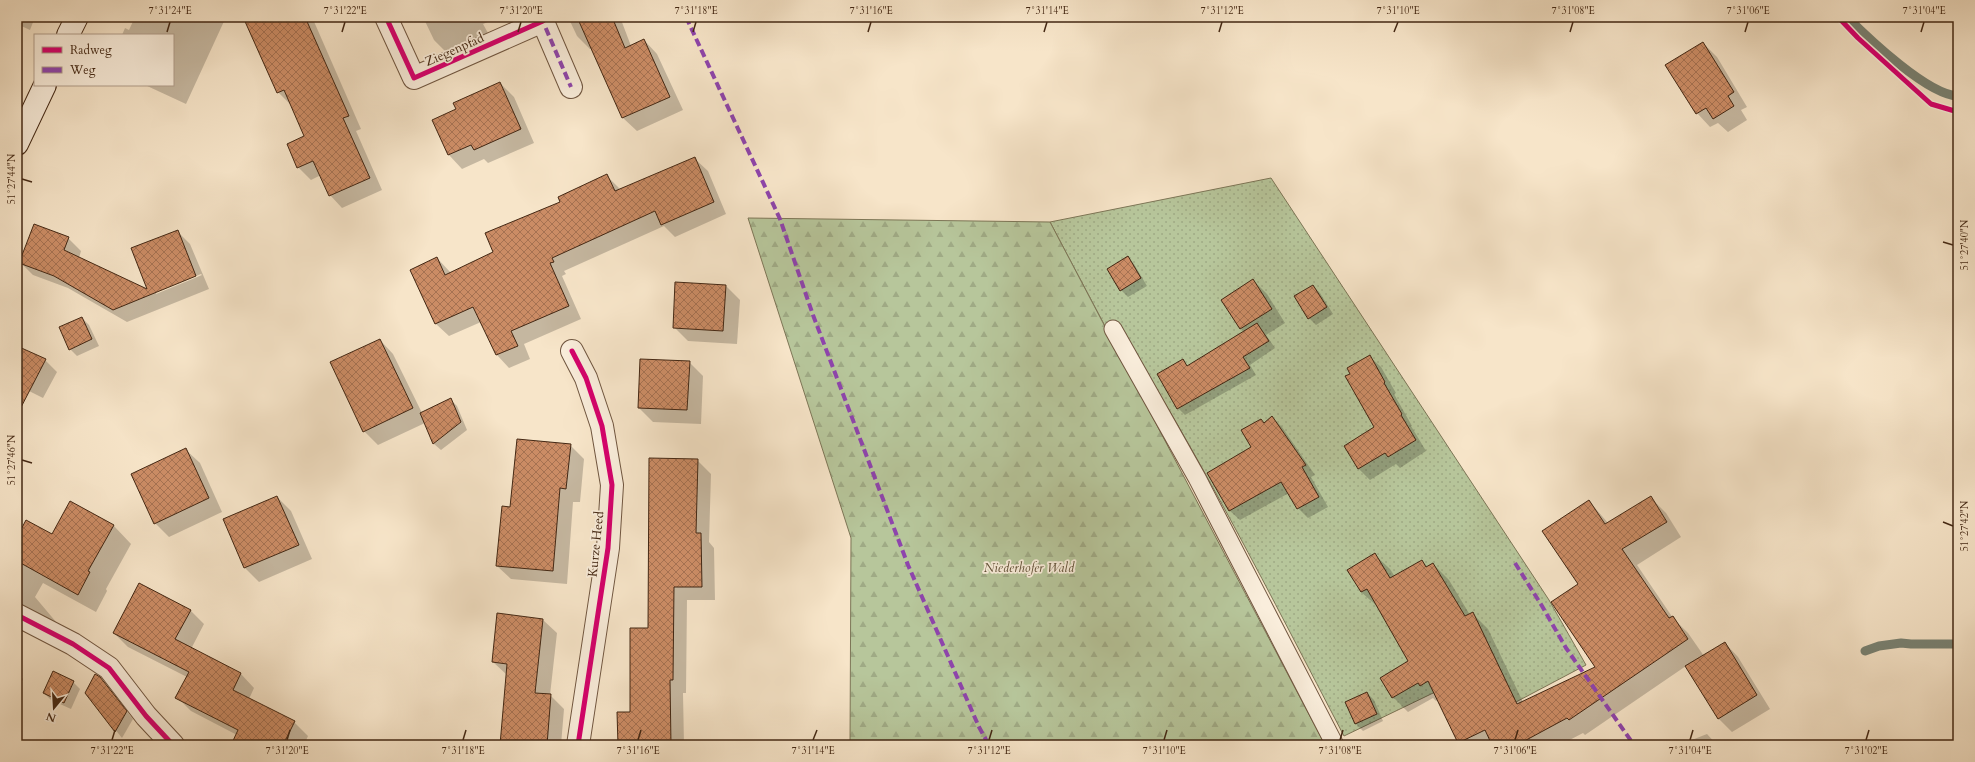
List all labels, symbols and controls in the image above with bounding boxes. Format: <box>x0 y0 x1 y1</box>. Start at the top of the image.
text: 7°31'24"E <box>148 4 192 18</box>
text: 7°31'22"E <box>323 4 367 18</box>
text: 7°31'20"E <box>499 4 543 18</box>
text: 7°31'18"E <box>674 4 718 18</box>
text: 7°31'16"E <box>849 4 893 18</box>
text: 7°31'14"E <box>1025 4 1069 18</box>
text: 7°31'12"E <box>1200 4 1244 18</box>
text: 7°31'10"E <box>1376 4 1420 18</box>
text: 7°31'08"E <box>1551 4 1595 18</box>
text: 7°31'06"E <box>1726 4 1770 18</box>
text: 7°31'04"E <box>1902 4 1946 18</box>
street label: Ziegenpfad <box>422 29 487 71</box>
legend <box>34 34 174 86</box>
text: Radweg <box>70 42 112 58</box>
text: Weg <box>69 62 96 78</box>
text: 51°27'44"N <box>5 153 19 204</box>
text: 51°27'40"N <box>1958 219 1972 270</box>
text: 51°27'46"N <box>5 434 19 485</box>
text: 51°27'42"N <box>1958 500 1972 551</box>
street label: Kurze Heed <box>584 510 608 578</box>
park label: Niederhofer Wald <box>984 559 1075 577</box>
north arrow <box>34 688 74 728</box>
text: N <box>44 708 58 726</box>
text: 7°31'22"E <box>90 744 134 758</box>
text: 7°31'20"E <box>265 744 309 758</box>
text: 7°31'18"E <box>441 744 485 758</box>
text: 7°31'16"E <box>616 744 660 758</box>
text: 7°31'14"E <box>791 744 835 758</box>
text: 7°31'12"E <box>967 744 1011 758</box>
text: 7°31'10"E <box>1142 744 1186 758</box>
text: 7°31'08"E <box>1318 744 1362 758</box>
text: 7°31'06"E <box>1493 744 1537 758</box>
text: 7°31'04"E <box>1668 744 1712 758</box>
text: 7°31'02"E <box>1844 744 1888 758</box>

